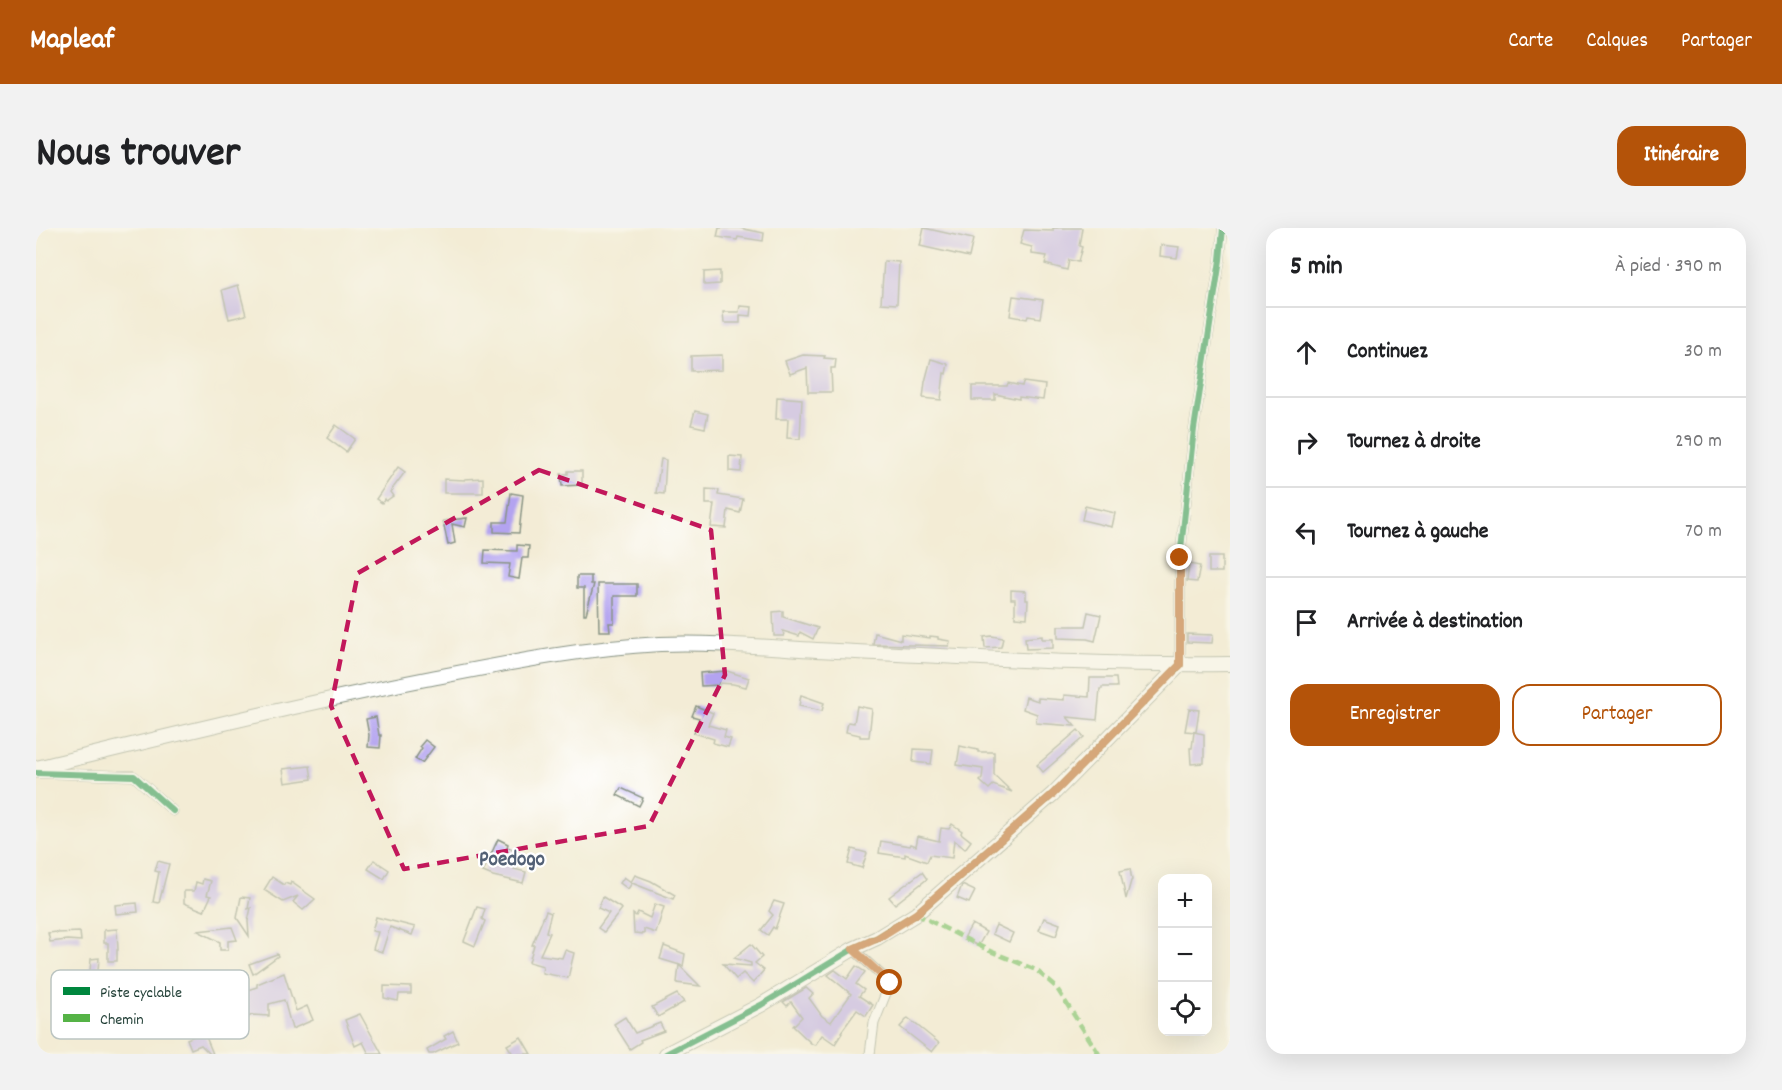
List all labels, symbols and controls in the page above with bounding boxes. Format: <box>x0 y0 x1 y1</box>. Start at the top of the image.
text: Mapleaf <box>30 22 114 62</box>
text: Carte <box>1508 27 1553 57</box>
text: Calques <box>1586 27 1648 57</box>
text: Partager <box>1681 27 1752 57</box>
text: Nous trouver <box>36 126 240 186</box>
button: Itinéraire <box>1617 126 1746 186</box>
text: 5 min <box>1290 249 1343 286</box>
text: À pied · 390 m <box>1615 253 1722 281</box>
icon: ahead <box>1290 336 1323 369</box>
text: Continuez <box>1347 337 1428 368</box>
text: 30 m <box>1684 338 1722 366</box>
icon: right <box>1290 426 1323 459</box>
text: Tournez à droite <box>1347 427 1481 458</box>
text: 290 m <box>1675 428 1722 456</box>
icon: left <box>1290 516 1323 549</box>
text: Tournez à gauche <box>1347 517 1489 548</box>
text: 70 m <box>1685 518 1722 546</box>
route end <box>1166 544 1192 570</box>
icon: arrive <box>1290 606 1323 639</box>
text: Arrivée à destination <box>1347 607 1523 638</box>
button: Enregistrer <box>1290 684 1500 746</box>
button: Partager <box>1512 684 1722 746</box>
district label: Poedogo <box>479 846 545 876</box>
map controls <box>1158 874 1212 1036</box>
button: + <box>1158 874 1212 928</box>
button: − <box>1158 928 1212 982</box>
route start <box>876 969 902 995</box>
legend <box>51 970 249 1039</box>
text: Piste cyclable <box>100 982 182 1005</box>
button: locate <box>1158 982 1212 1036</box>
text: Chemin <box>100 1009 144 1032</box>

